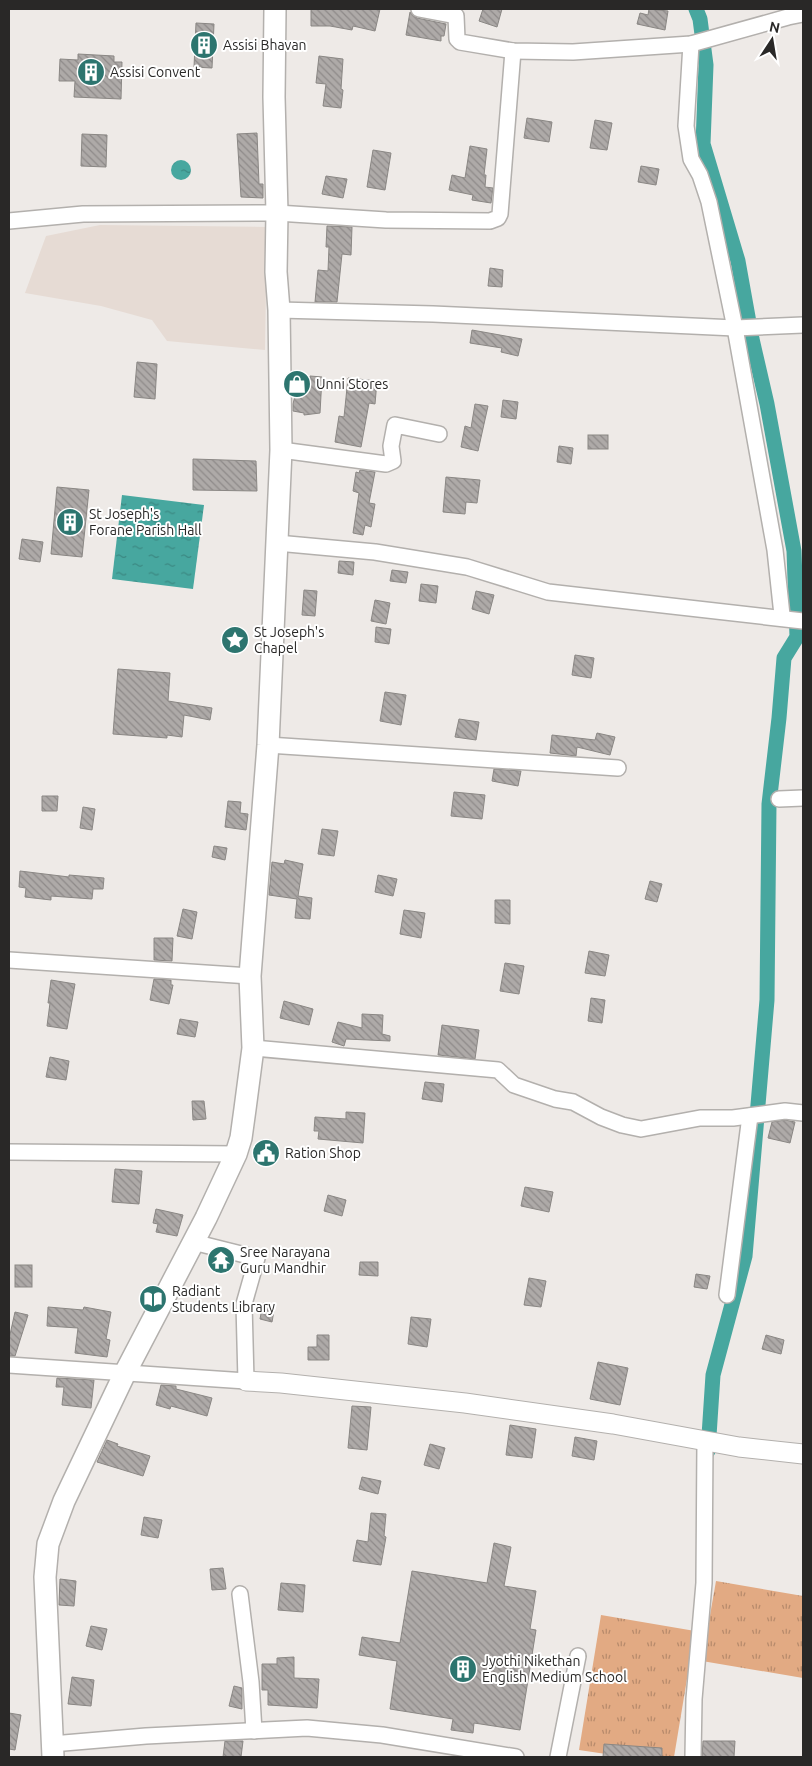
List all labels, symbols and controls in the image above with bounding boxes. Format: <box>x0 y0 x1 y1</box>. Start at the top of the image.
north arrow <box>747 15 797 65</box>
text: N <box>768 18 781 36</box>
building icon: Assisi Bhavan <box>189 30 219 60</box>
place label: Assisi Bhavan <box>223 37 307 53</box>
building icon: Assisi Convent <box>76 57 106 87</box>
place label: Assisi Convent <box>110 64 201 80</box>
shop icon: Unni Stores <box>282 369 312 399</box>
place label: Unni Stores <box>316 376 388 392</box>
place label: St Joseph's Forane Parish Hall <box>89 506 202 538</box>
building icon: St Joseph's Forane Parish Hall <box>55 507 85 537</box>
place label: St Joseph's Chapel <box>254 624 324 656</box>
place icon: St Joseph's Chapel <box>220 625 250 655</box>
public building icon: Ration Shop <box>251 1138 281 1168</box>
place label: Ration Shop <box>285 1145 361 1161</box>
place label: Sree Narayana Guru Mandhir <box>240 1244 330 1276</box>
temple icon: Sree Narayana Guru Mandhir <box>206 1245 236 1275</box>
place label: Radiant Students Library <box>172 1283 275 1315</box>
library icon: Radiant Students Library <box>138 1284 168 1314</box>
place label: Jyothi Nikethan English Medium School <box>482 1653 627 1685</box>
building icon: Jyothi Nikethan English Medium School <box>448 1654 478 1684</box>

